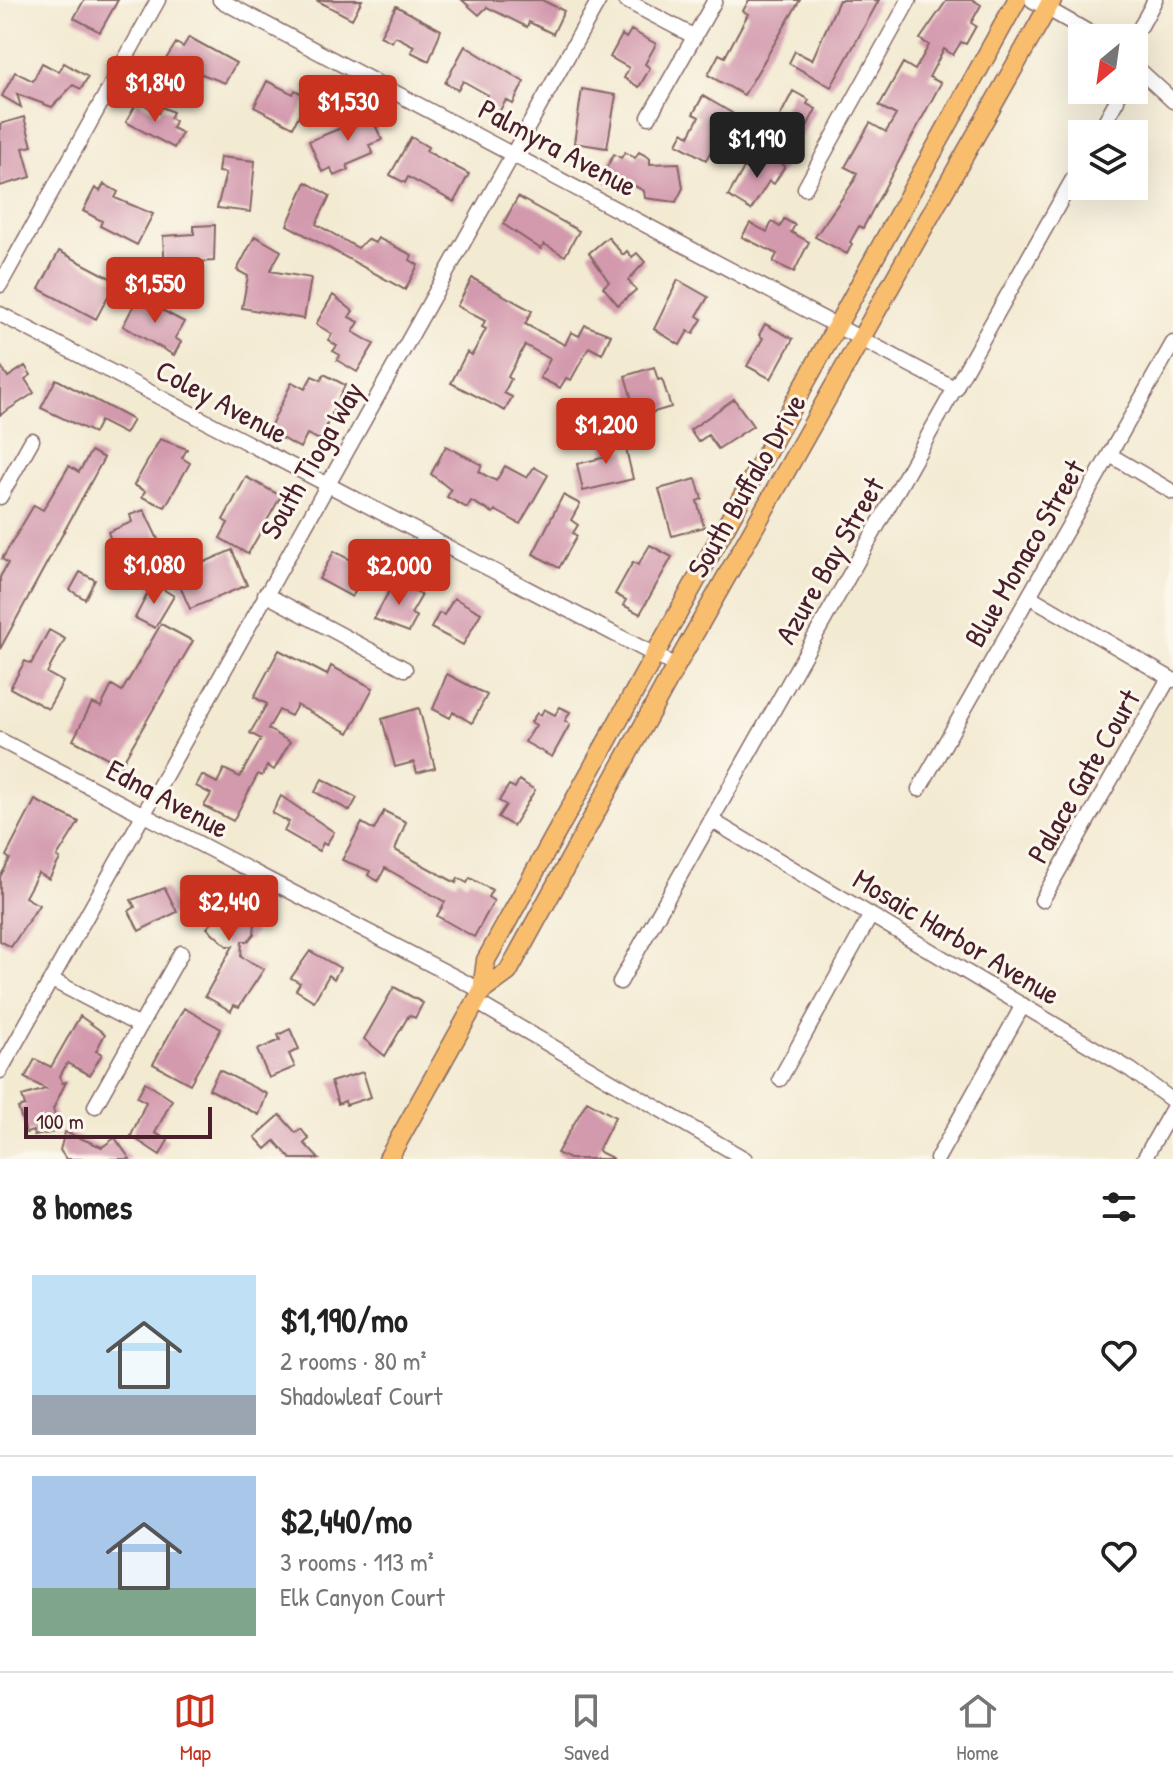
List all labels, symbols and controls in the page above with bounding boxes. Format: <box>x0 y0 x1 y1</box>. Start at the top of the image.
north arrow <box>1068 24 1148 104</box>
map controls <box>1068 24 1148 200</box>
pin: $1,840 <box>90 56 220 124</box>
text: $1,840 <box>125 64 185 99</box>
pin: $1,530 <box>283 75 413 143</box>
text: $1,530 <box>317 83 379 118</box>
street label: Palmyra Avenue <box>472 89 644 205</box>
pin: $1,190 <box>692 112 822 180</box>
text: $1,190 <box>728 120 786 155</box>
button: layers <box>1068 120 1148 200</box>
pin: $1,550 <box>90 257 220 325</box>
text: $1,550 <box>124 265 186 300</box>
street label: Coley Avenue <box>149 350 295 453</box>
street label: South Tioga Way <box>250 374 372 546</box>
street label: South Buffalo Drive <box>677 386 815 584</box>
pin: $1,200 <box>541 398 671 466</box>
text: $1,200 <box>574 406 638 441</box>
street label: Blue Monaco Street <box>954 452 1094 654</box>
street label: Azure Bay Street <box>765 469 893 651</box>
pin: $1,080 <box>89 538 219 606</box>
pin: $2,000 <box>334 539 464 607</box>
text: $1,080 <box>123 546 185 581</box>
text: $2,000 <box>366 547 432 582</box>
street label: Palace Gate Court <box>1017 681 1149 870</box>
street label: Edna Avenue <box>100 749 236 847</box>
street label: Mosaic Harbor Avenue <box>846 858 1068 1014</box>
pin: $2,440 <box>164 875 294 943</box>
text: $2,440 <box>198 883 260 918</box>
scale bar <box>24 1103 212 1139</box>
text: 100 m <box>36 1106 84 1136</box>
text: 8 homes <box>32 1184 132 1230</box>
icon: filters <box>1097 1185 1141 1229</box>
text: $1,190/mo <box>280 1297 408 1343</box>
icon: home <box>96 1307 192 1403</box>
icon: heart <box>1097 1333 1141 1377</box>
text: 2 rooms · 80 m² <box>280 1343 427 1378</box>
text: Shadowleaf Court <box>280 1378 443 1413</box>
text: $2,440/mo <box>280 1498 412 1544</box>
icon: home <box>96 1508 192 1604</box>
icon: heart <box>1097 1534 1141 1578</box>
text: 3 rooms · 113 m² <box>280 1544 434 1579</box>
text: Elk Canyon Court <box>280 1579 445 1614</box>
tab: Map <box>173 1689 217 1767</box>
tab: Saved <box>564 1689 609 1767</box>
tab: Home <box>956 1689 1000 1767</box>

